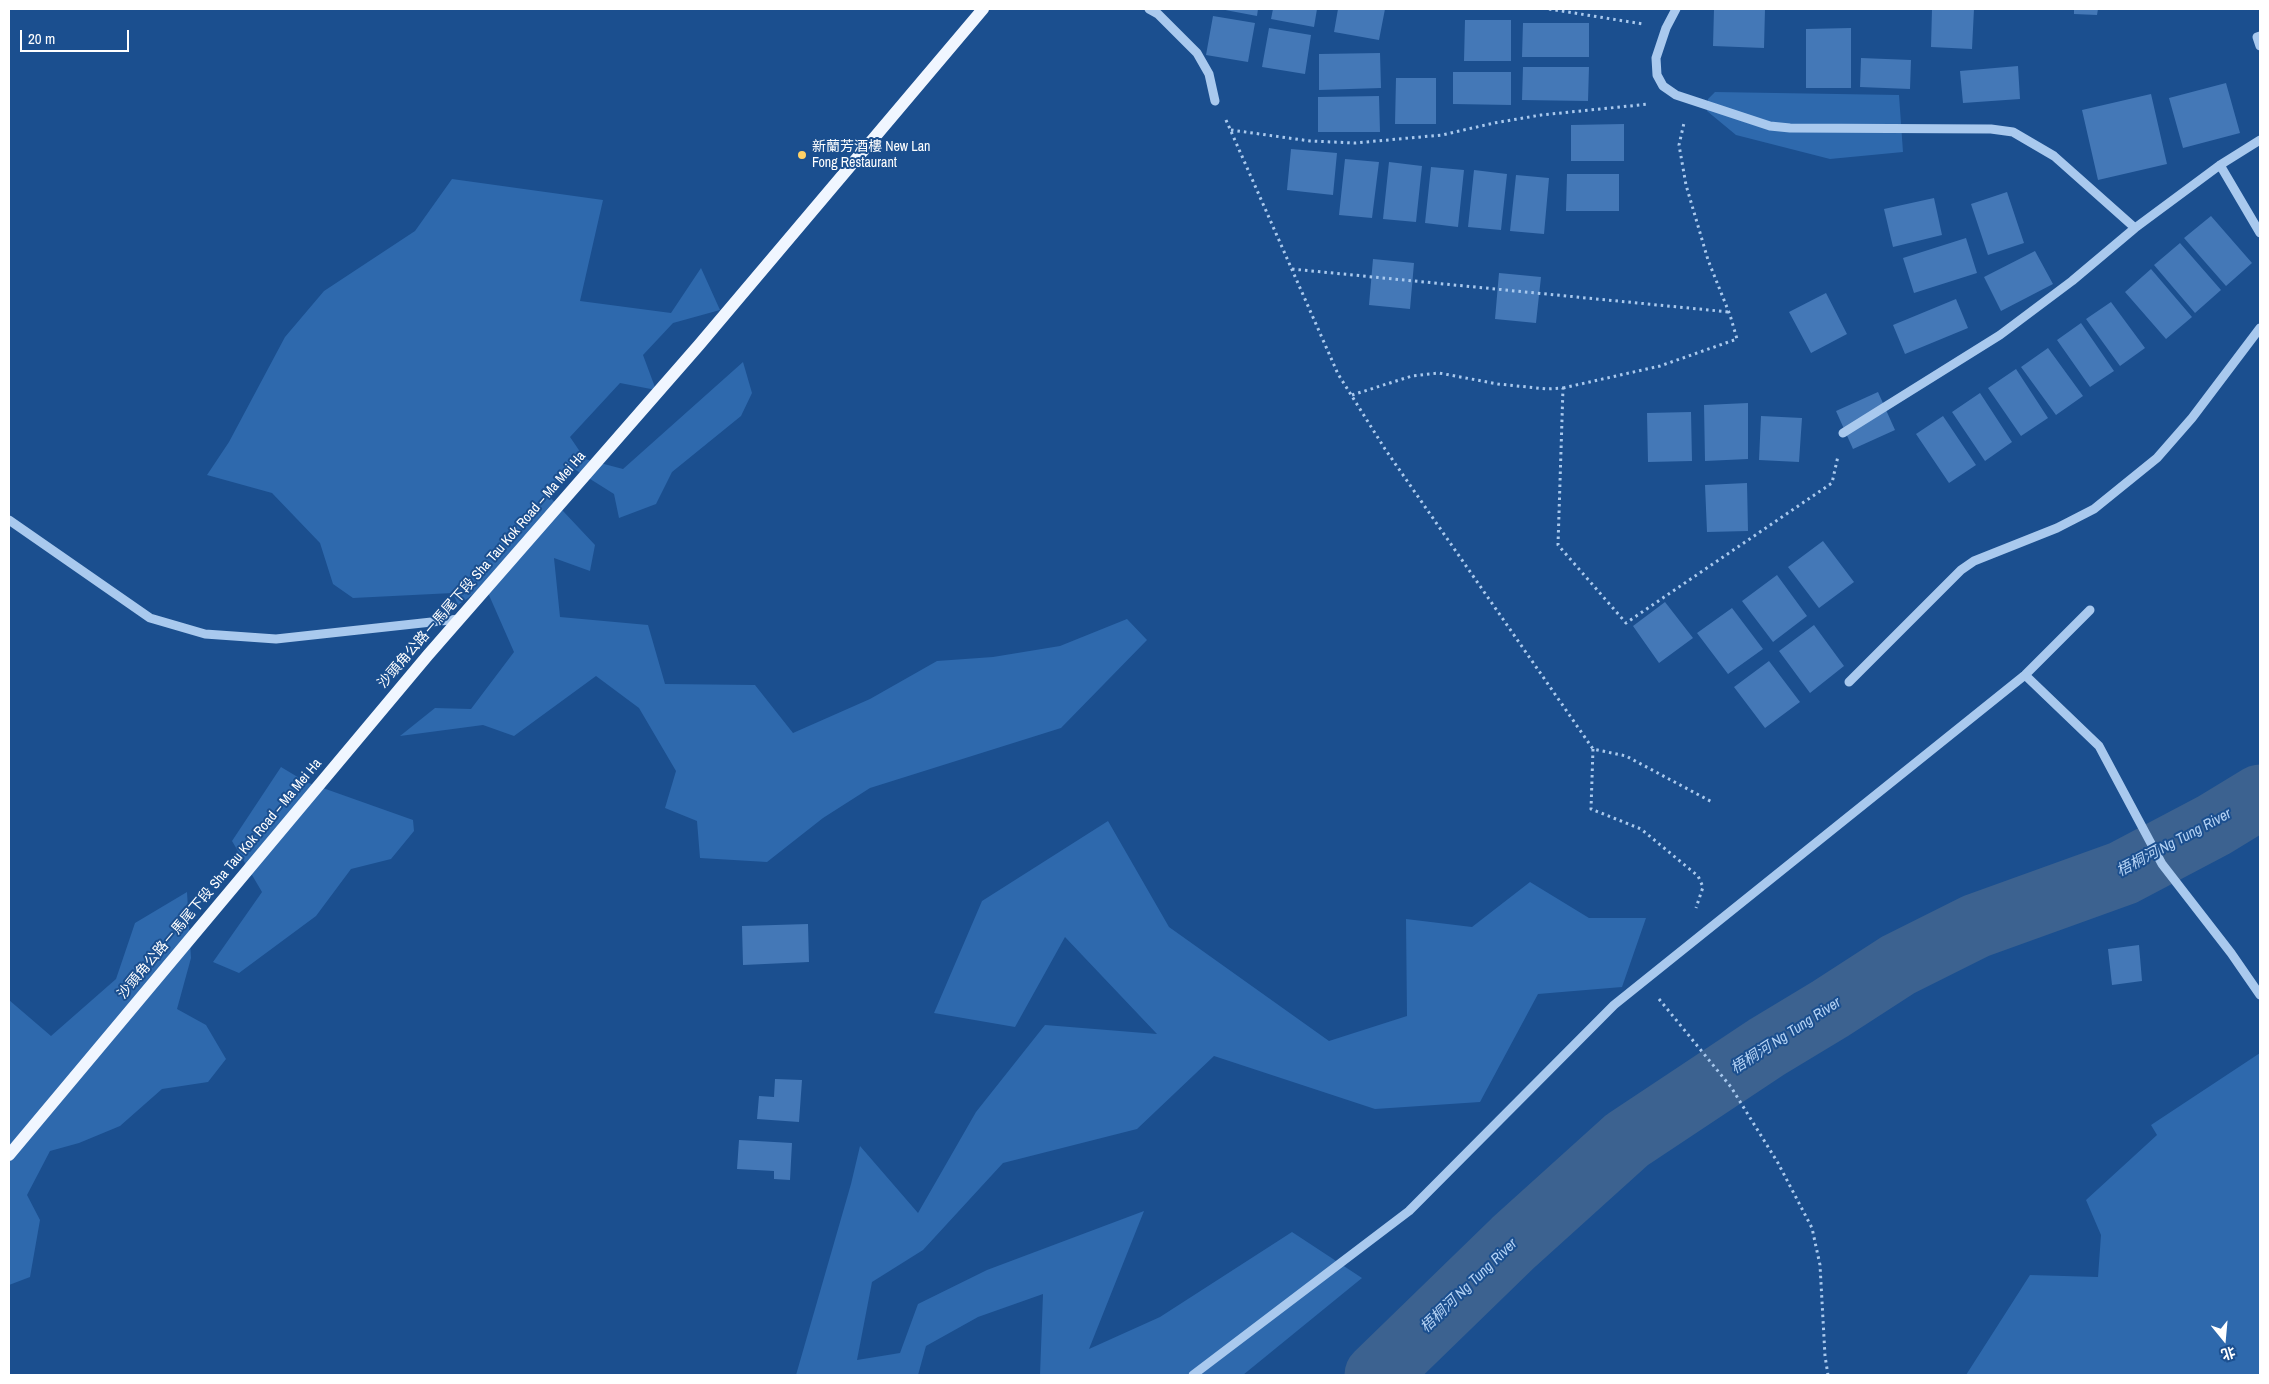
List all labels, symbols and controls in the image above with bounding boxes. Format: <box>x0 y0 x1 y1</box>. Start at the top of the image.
scale bar <box>22 20 131 52</box>
text: 20 m <box>28 28 55 49</box>
place label: 新蘭芳酒樓 New Lan Fong Restaurant <box>812 139 930 172</box>
marker: 新蘭芳酒樓 New Lan Fong Restaurant <box>796 149 808 161</box>
street label: 沙頭角公路－馬尾下段 Sha Tau Kok Road – Ma Mei Ha <box>375 448 589 692</box>
street label: 沙頭角公路－馬尾下段 Sha Tau Kok Road – Ma Mei Ha <box>115 756 325 1002</box>
water label: 梧桐河 Ng Tung River <box>2114 805 2234 881</box>
water label: 梧桐河 Ng Tung River <box>1728 994 1844 1078</box>
water label: 梧桐河 Ng Tung River <box>1417 1235 1521 1337</box>
north arrow <box>2199 1314 2249 1364</box>
text: 北 <box>2219 1343 2238 1364</box>

